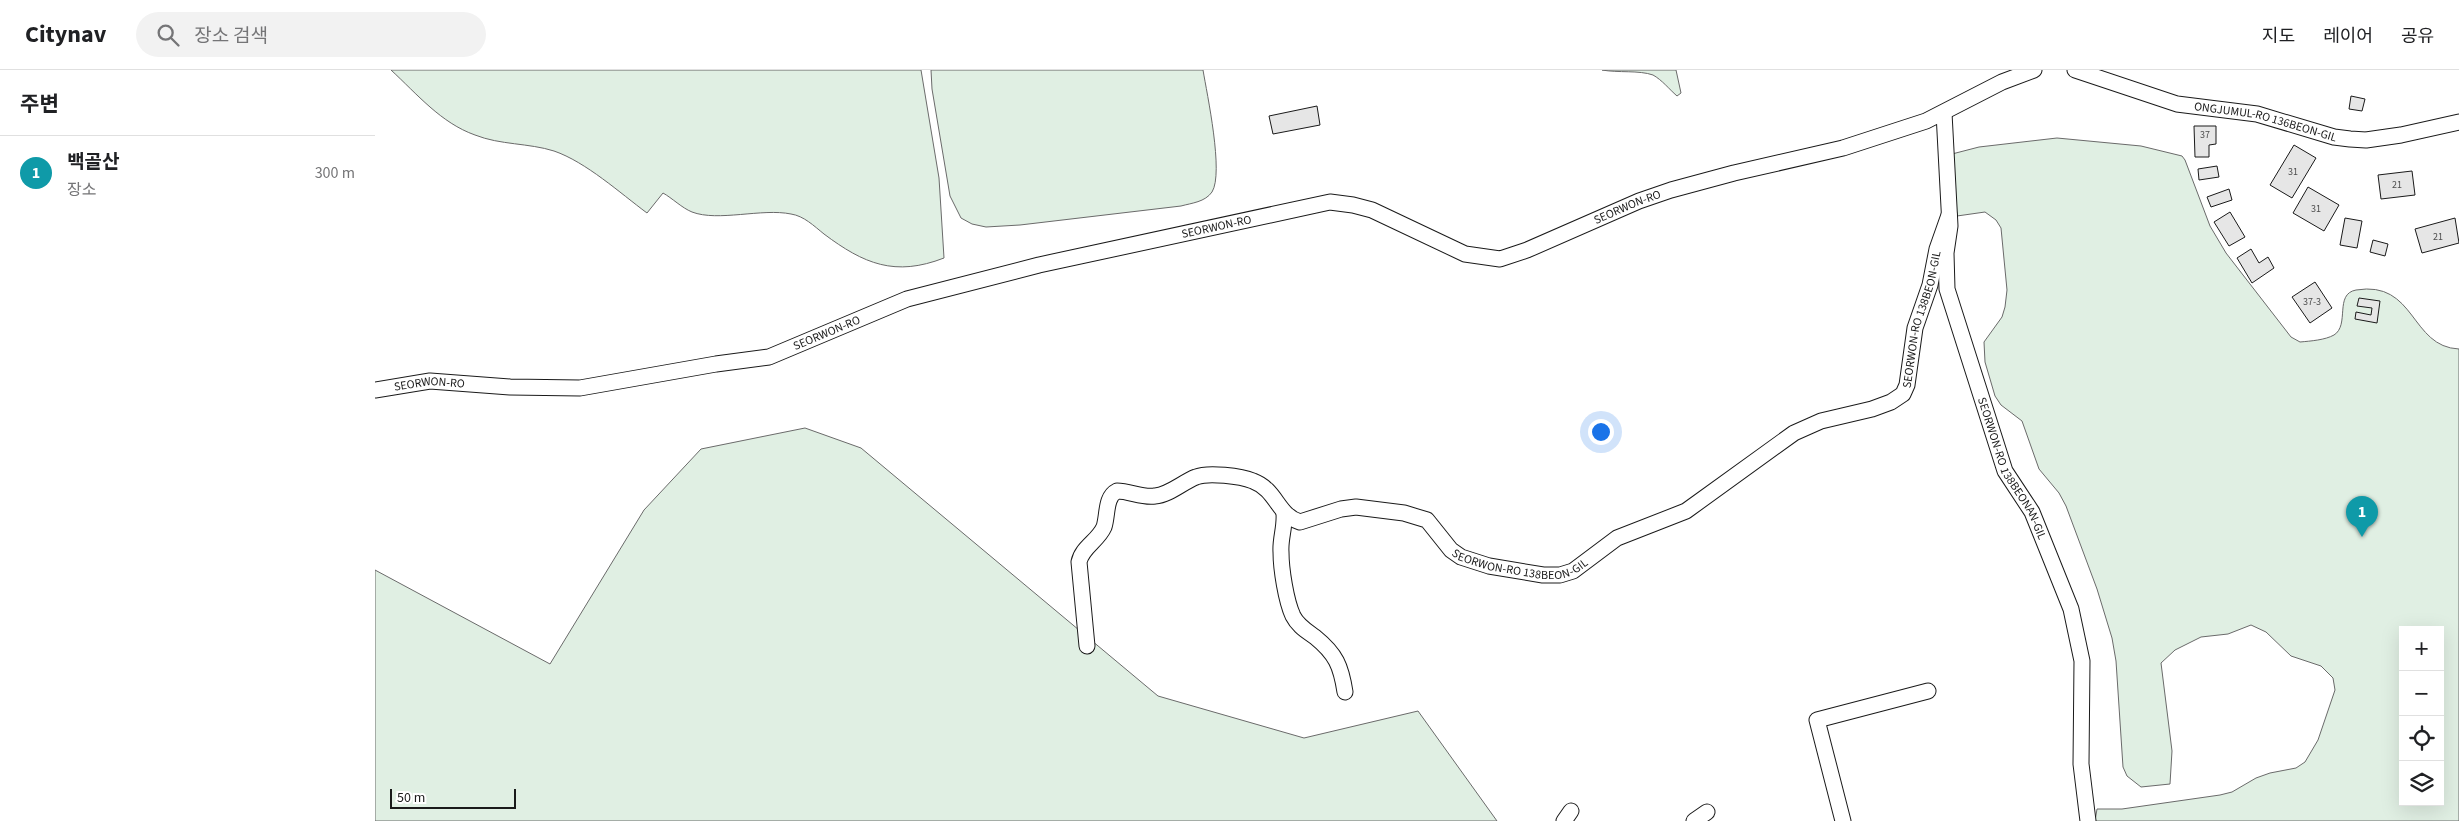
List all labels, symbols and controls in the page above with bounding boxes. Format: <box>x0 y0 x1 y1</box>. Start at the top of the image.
search box <box>136 12 486 57</box>
text: Citynav <box>25 17 106 52</box>
icon: search <box>154 21 182 49</box>
text: 장소 검색 <box>194 23 268 50</box>
text: 지도 <box>2262 24 2295 49</box>
text: 레이어 <box>2323 24 2373 49</box>
text: 공유 <box>2401 24 2434 49</box>
text: 주변 <box>20 89 59 119</box>
street label: ONGJUMUL-RO 136BEON-GIL <box>2193 98 2339 146</box>
house number: 37 <box>2200 128 2210 142</box>
text: 백골산 <box>67 149 119 176</box>
text: 1 <box>32 162 40 184</box>
text: 300 m <box>315 162 355 184</box>
house number: 31 <box>2288 165 2298 179</box>
house number: 21 <box>2392 178 2402 192</box>
text: 장소 <box>67 179 96 201</box>
street label: SEORWON-RO <box>1591 186 1663 228</box>
house number: 31 <box>2311 202 2321 216</box>
street label: SEORWON-RO <box>1180 211 1253 242</box>
house number: 21 <box>2433 230 2443 244</box>
street label: SEORWON-RO 138BEON-GIL <box>1898 249 1945 389</box>
house number: 37-3 <box>2303 295 2321 309</box>
street label: SEORWON-RO <box>790 311 863 354</box>
street label: SEORWON-RO <box>393 372 465 395</box>
street label: SEORWON-RO 138BEONAN-GIL <box>1974 395 2051 542</box>
your location <box>1588 419 1614 445</box>
pin: 1 <box>2346 496 2378 537</box>
street label: SEORWON-RO 138BEON-GIL <box>1448 545 1592 584</box>
map controls <box>2399 626 2444 806</box>
button: + <box>2399 626 2444 671</box>
button: − <box>2399 671 2444 716</box>
button: locate <box>2399 716 2444 761</box>
button: layers <box>2399 761 2444 806</box>
scale bar <box>390 786 516 809</box>
text: 50 m <box>397 788 425 808</box>

